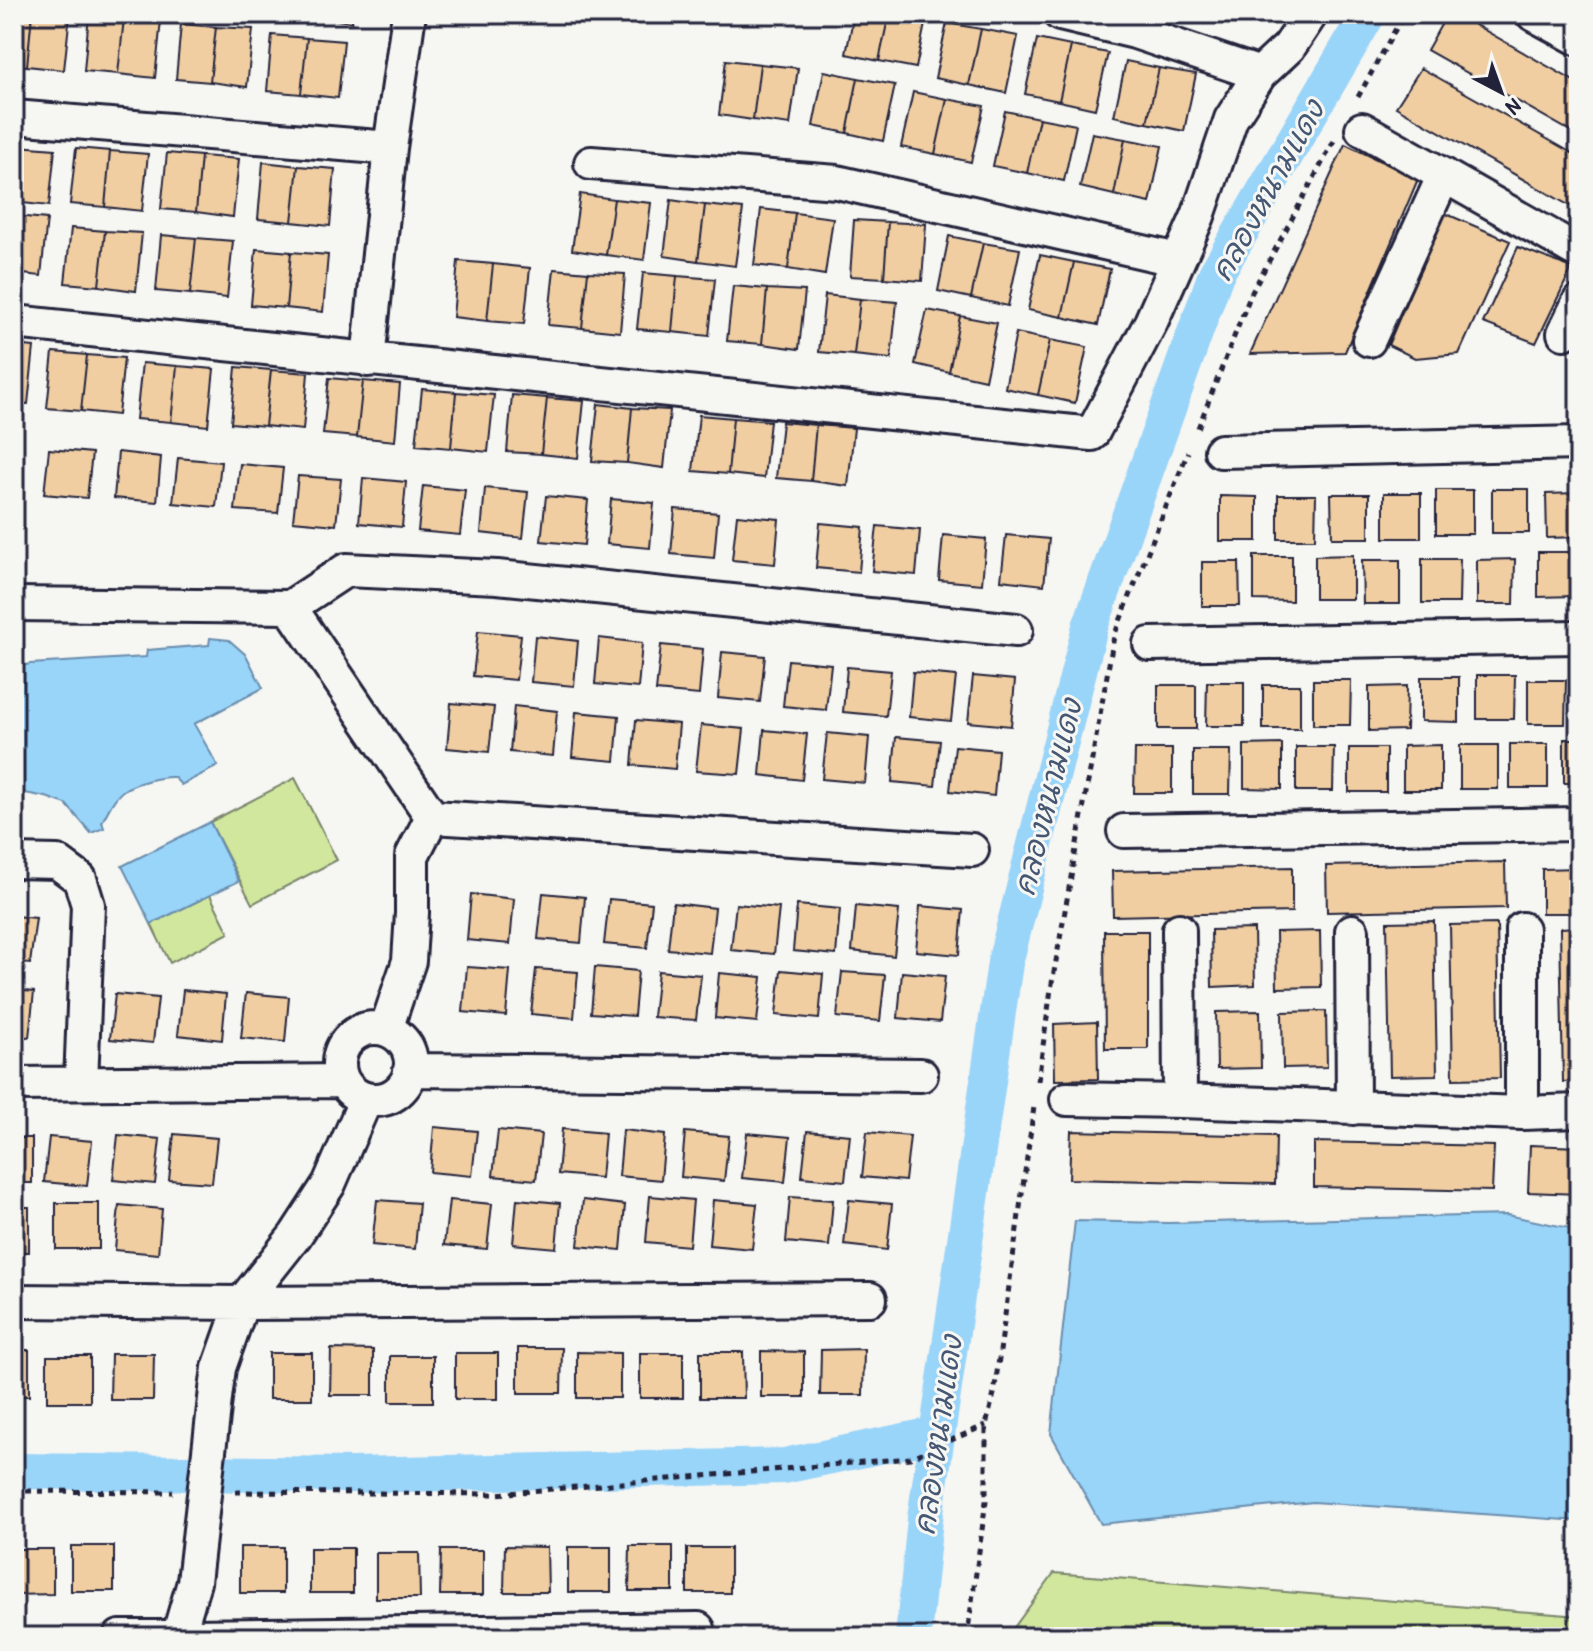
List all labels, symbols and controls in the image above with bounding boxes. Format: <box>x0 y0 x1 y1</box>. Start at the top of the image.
north arrow <box>1461 52 1541 132</box>
water label: คลองหนามแดง <box>1201 90 1334 287</box>
text: N <box>1500 92 1528 122</box>
water label: คลองหนามแดง <box>1003 692 1091 899</box>
water label: คลองหนามแดง <box>903 1330 971 1537</box>

